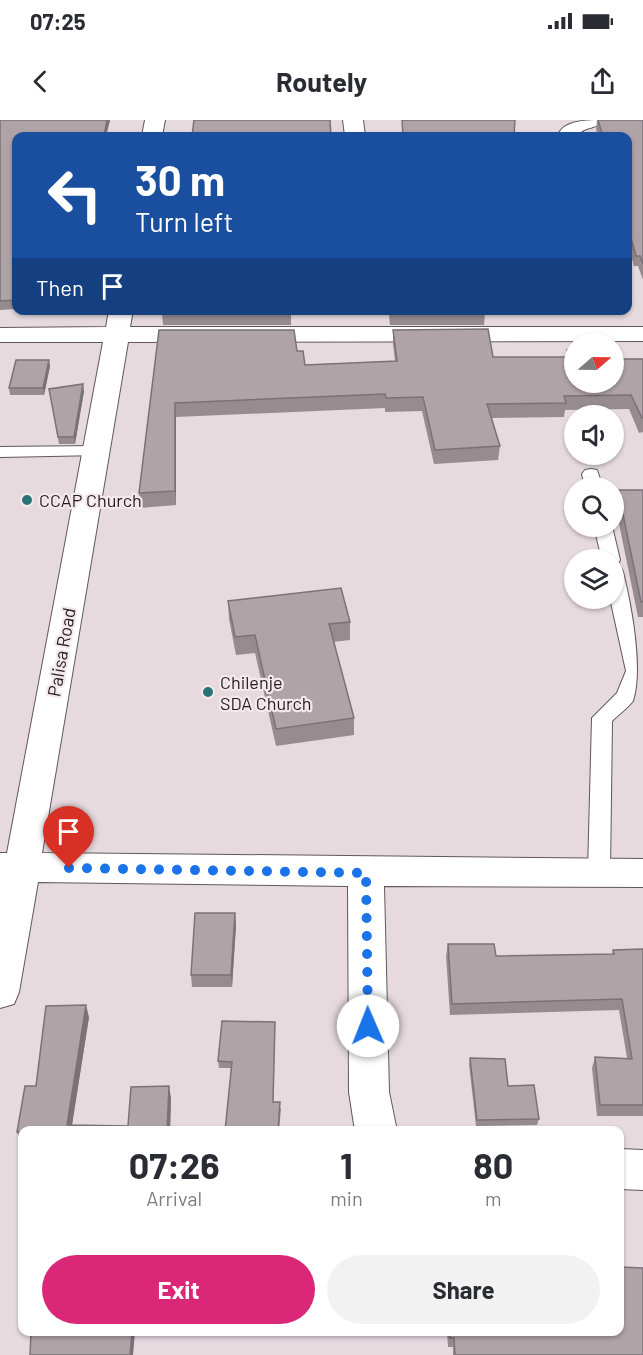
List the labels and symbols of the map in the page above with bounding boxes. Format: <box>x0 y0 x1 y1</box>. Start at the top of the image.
north arrow <box>564 333 624 393</box>
place label: CCAP Church <box>39 489 142 511</box>
marker: CCAP Church <box>20 493 34 507</box>
street label: Palisa Road <box>42 606 80 698</box>
place label: Chilenje SDA Church <box>220 671 312 714</box>
marker: Chilenje SDA Church <box>201 685 215 699</box>
pin <box>43 806 94 868</box>
position arrow <box>336 994 400 1058</box>

